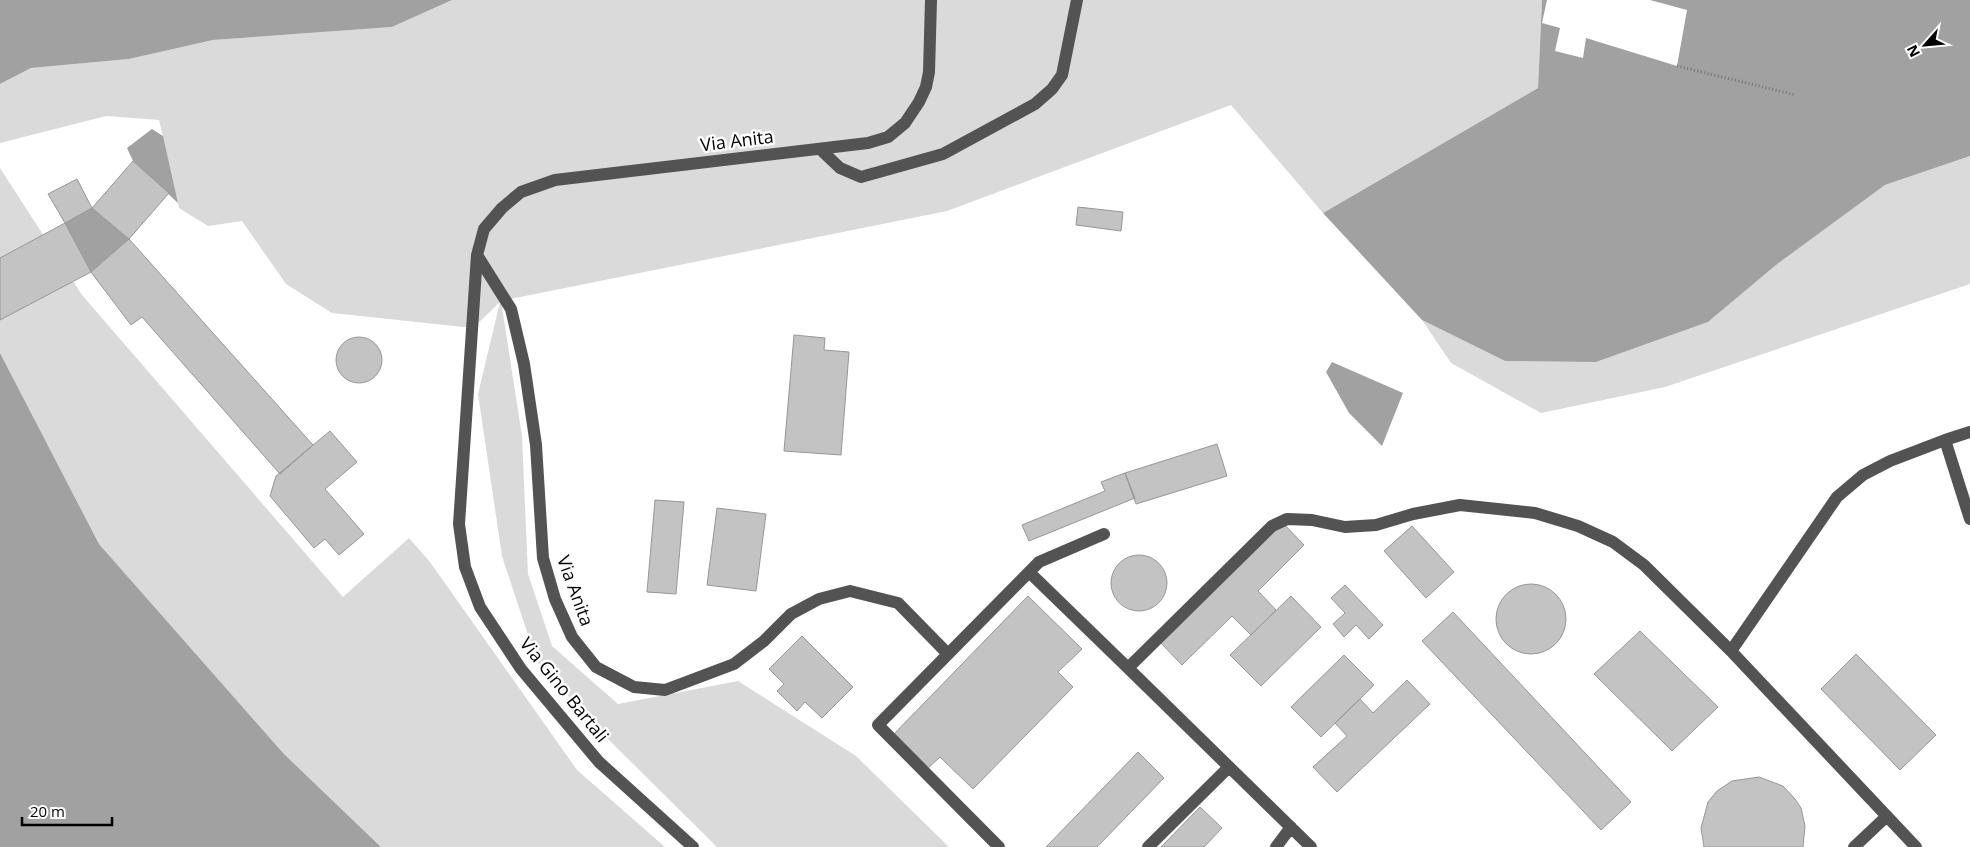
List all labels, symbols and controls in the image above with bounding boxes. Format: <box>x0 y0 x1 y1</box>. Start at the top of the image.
north arrow <box>1900 20 1950 70</box>
text: N <box>1902 42 1924 61</box>
street label: Via Anita <box>699 124 775 156</box>
street label: Via Anita <box>552 552 600 629</box>
street label: Via Gino Bartali <box>515 632 615 747</box>
scale bar <box>22 794 112 826</box>
text: 20 m <box>30 801 65 821</box>

